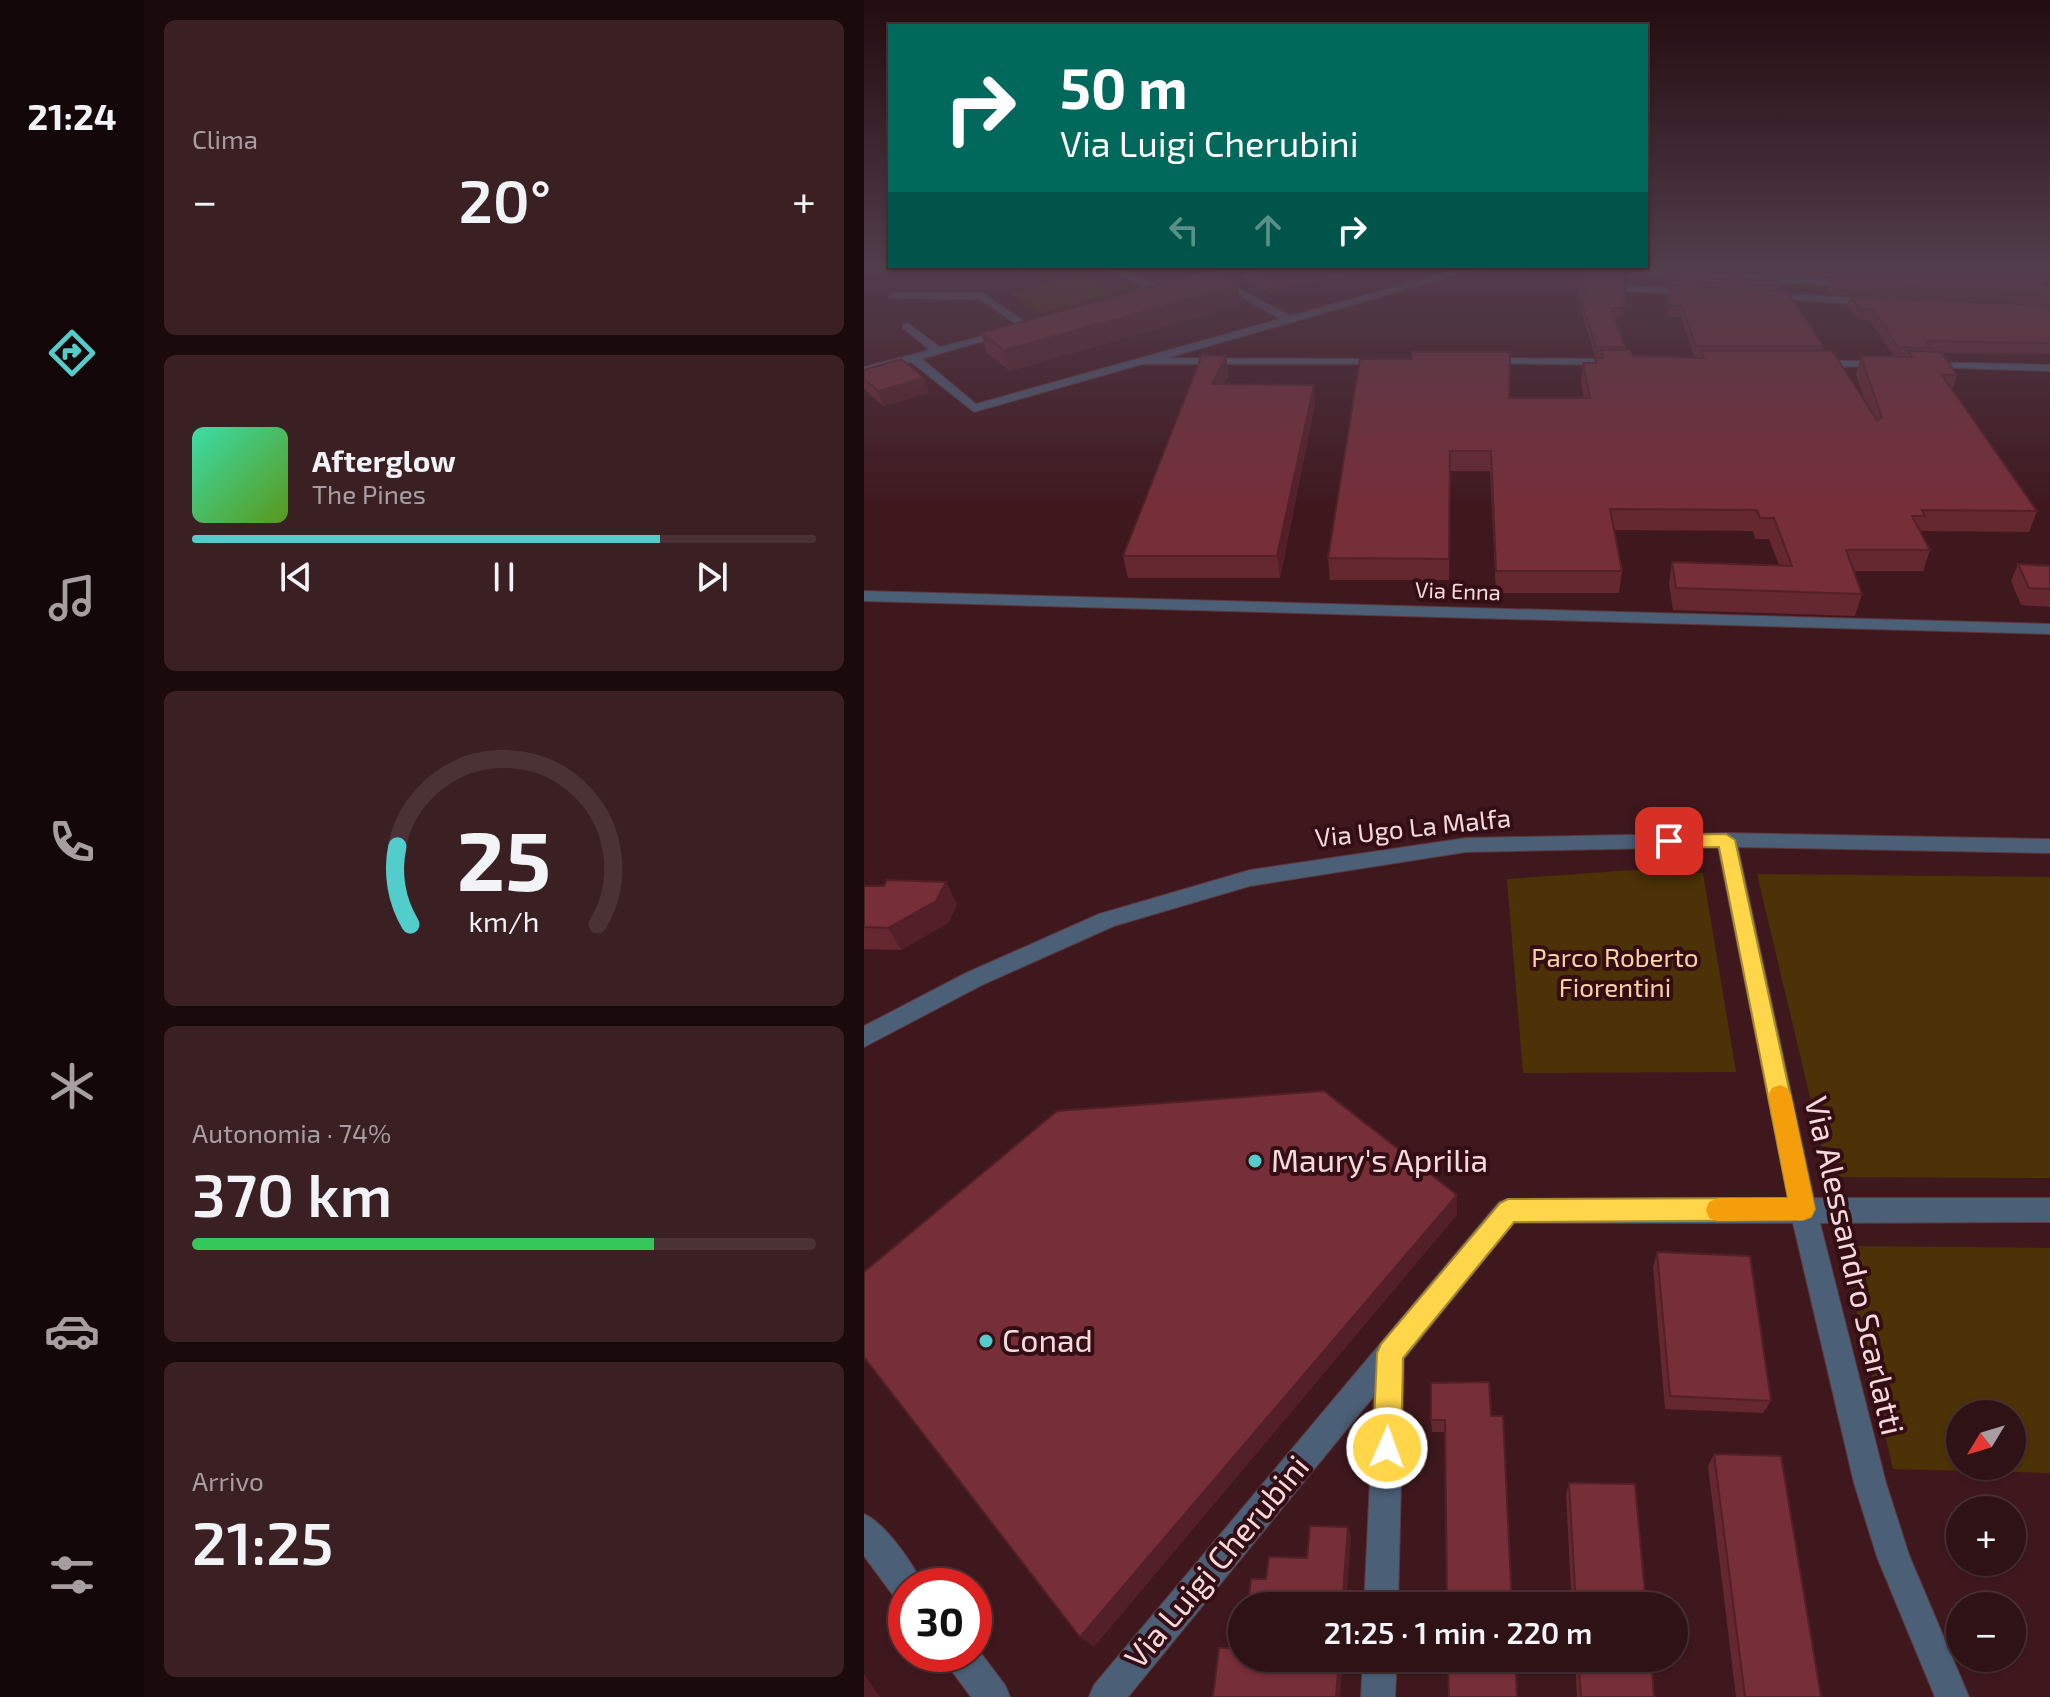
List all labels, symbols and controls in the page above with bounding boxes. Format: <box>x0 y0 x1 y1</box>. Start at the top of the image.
text: 50 m <box>1060 53 1188 120</box>
icon: right <box>928 56 1032 160</box>
text: 21:24 <box>27 94 117 137</box>
text: Via Luigi Cherubini <box>1060 121 1359 164</box>
text: Clima <box>192 123 258 154</box>
text: 20° <box>458 163 551 235</box>
text: − <box>192 173 218 226</box>
text: + <box>792 173 816 226</box>
icon: left <box>1162 208 1206 252</box>
icon: ahead <box>1246 208 1290 252</box>
icon: right <box>1330 208 1374 252</box>
icon: directions <box>44 325 100 381</box>
text: Afterglow <box>312 442 456 478</box>
text: The Pines <box>312 478 426 509</box>
icon: previous <box>274 555 318 599</box>
icon: pause <box>482 555 526 599</box>
icon: next <box>690 555 734 599</box>
icon: music <box>44 570 100 626</box>
street label: Via Enna <box>1415 576 1501 604</box>
street label: Via Ugo La Malfa <box>1313 801 1512 852</box>
text: 25 <box>457 807 551 907</box>
pin <box>1635 807 1703 875</box>
icon: phone <box>44 814 100 870</box>
icon: arrive <box>1647 819 1691 863</box>
text: km/h <box>469 903 539 938</box>
park label: Parco Roberto Fiorentini <box>1531 941 1699 1002</box>
icon: climate <box>44 1058 100 1114</box>
street label: Via Alessandro Scarlatti <box>1799 1093 1913 1438</box>
text: Autonomia · 74% <box>192 1117 391 1148</box>
place label: Maury's Aprilia <box>1271 1140 1488 1178</box>
marker: Maury's Aprilia <box>1246 1152 1264 1170</box>
text: 370 km <box>192 1157 392 1229</box>
icon: car <box>44 1303 100 1359</box>
place label: Conad <box>1002 1320 1093 1358</box>
marker: Conad <box>977 1332 995 1350</box>
north arrow <box>1946 1400 2026 1480</box>
map controls <box>1946 1400 2026 1672</box>
position arrow <box>1345 1406 1429 1490</box>
street label: Via Luigi Cherubini <box>1116 1447 1315 1675</box>
text: Arrivo <box>192 1465 264 1496</box>
button: + <box>1946 1496 2026 1576</box>
text: 21:25 <box>192 1505 333 1577</box>
icon: filters <box>44 1547 100 1603</box>
speed limit sign: 30 <box>888 1568 992 1672</box>
button: − <box>1946 1592 2026 1672</box>
text: 21:25 · 1 min · 220 m <box>1324 1614 1592 1650</box>

